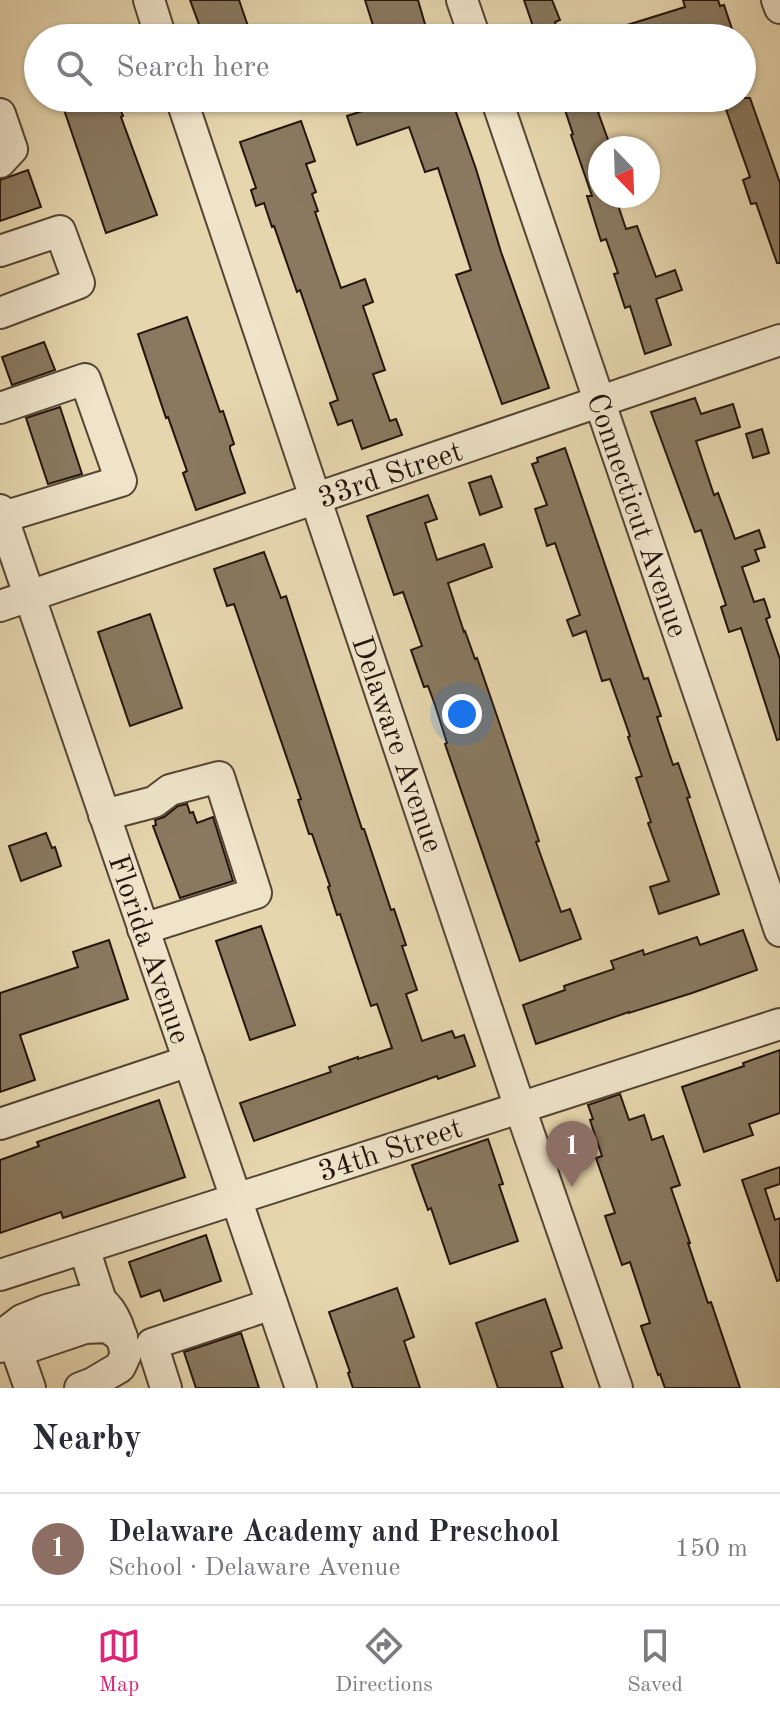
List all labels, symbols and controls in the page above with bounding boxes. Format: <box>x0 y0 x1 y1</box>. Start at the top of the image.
search box <box>24 24 756 112</box>
icon: search <box>52 46 96 90</box>
text: Search here <box>116 53 270 83</box>
north arrow <box>588 136 660 208</box>
street label: Connecticut Avenue <box>580 390 692 642</box>
street label: 33rd Street <box>315 437 467 515</box>
street label: Delaware Avenue <box>345 633 447 857</box>
your location <box>442 694 482 734</box>
street label: Florida Avenue <box>102 851 194 1048</box>
street label: 34th Street <box>315 1114 466 1188</box>
pin: 1 <box>546 1121 598 1187</box>
text: Nearby <box>32 1423 142 1457</box>
text: Delaware Academy and Preschool <box>108 1518 560 1548</box>
text: 1 <box>50 1536 66 1562</box>
text: 150 m <box>675 1536 748 1562</box>
text: School · Delaware Avenue <box>108 1555 400 1581</box>
tab: Map <box>97 1624 141 1699</box>
tab: Directions <box>335 1624 433 1699</box>
tab: Saved <box>627 1624 683 1699</box>

